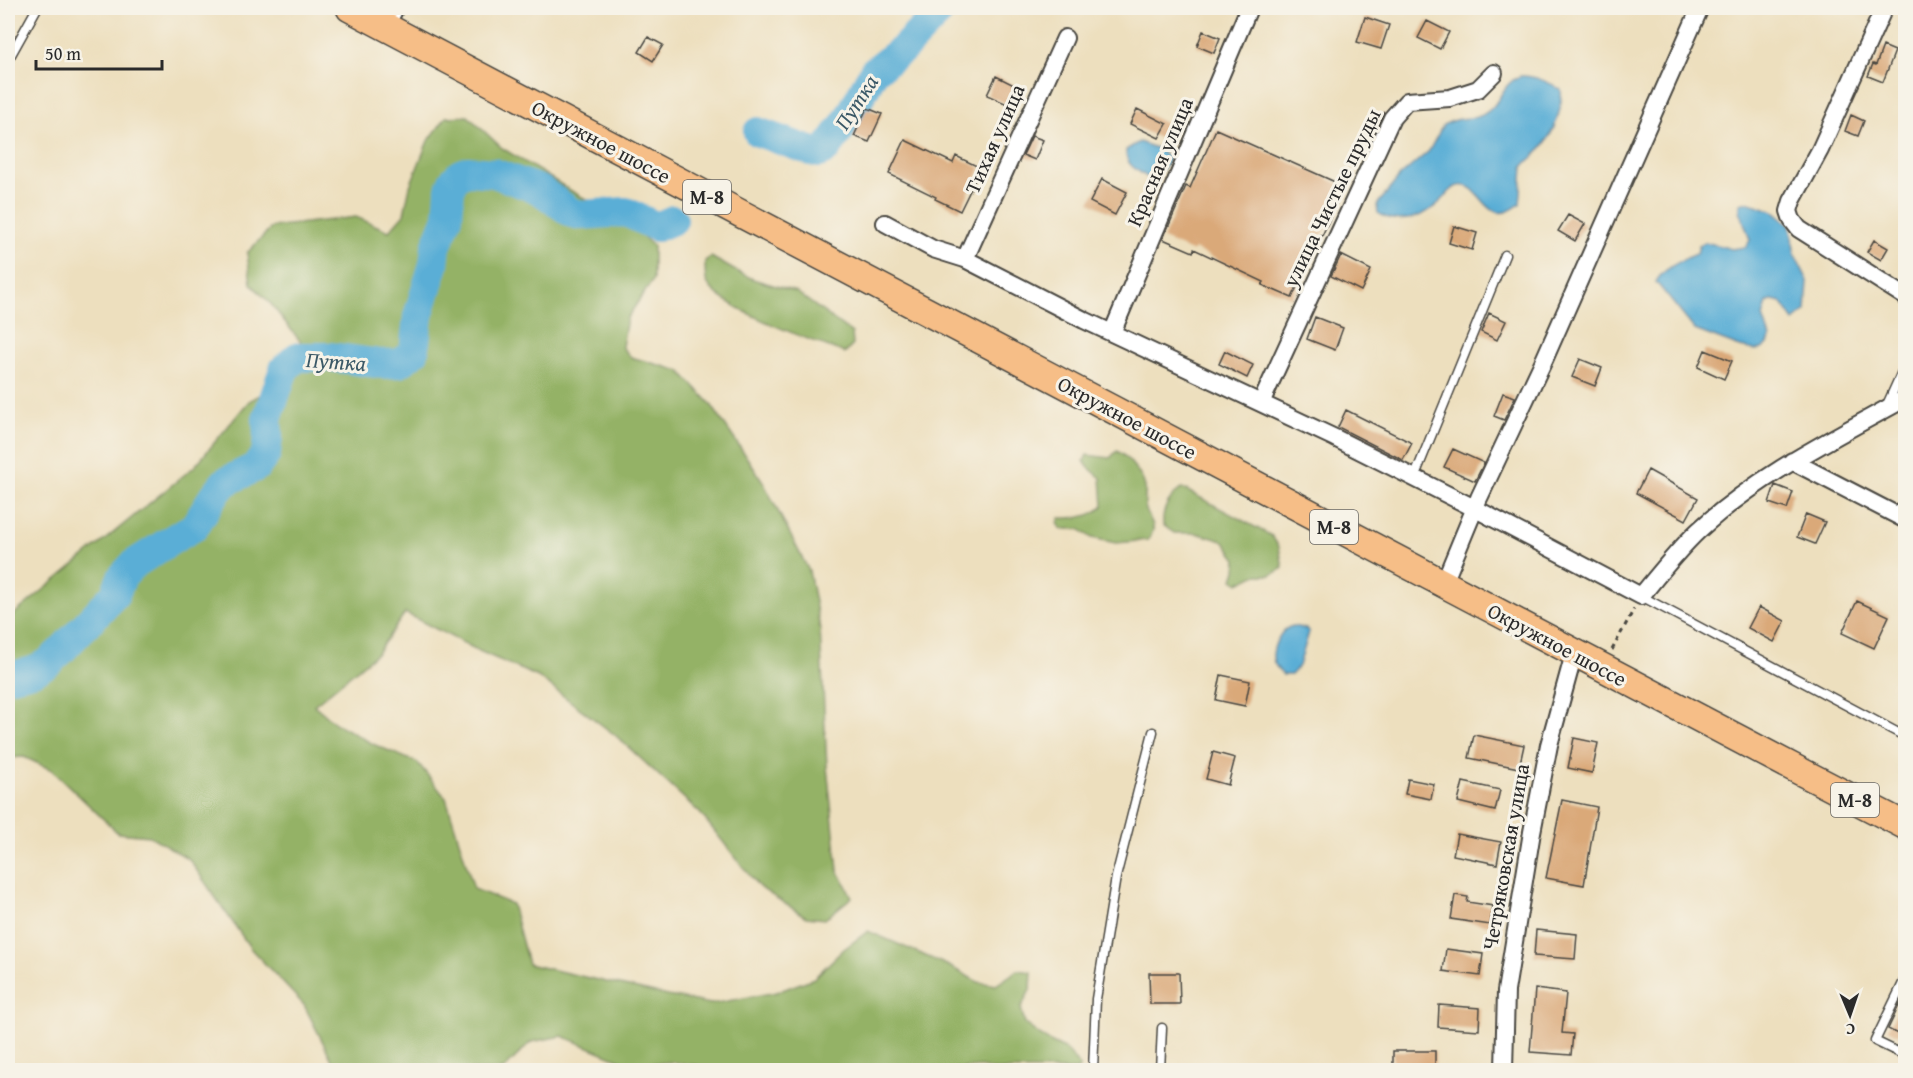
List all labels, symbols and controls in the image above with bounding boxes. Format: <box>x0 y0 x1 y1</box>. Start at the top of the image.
scale bar <box>36 33 162 71</box>
text: 50 m <box>45 40 81 67</box>
water label: Путка <box>826 68 886 136</box>
street label: Тихая улица <box>957 79 1032 199</box>
street label: Окружное шоссе <box>526 92 676 191</box>
street label: Красная улица <box>1118 92 1201 231</box>
street label: улица Чистые пруды <box>1274 103 1388 293</box>
road number: М-8 <box>683 180 731 214</box>
water label: Путка <box>305 343 367 379</box>
street label: Окружное шоссе <box>1052 368 1202 467</box>
road number: М-8 <box>1310 510 1358 544</box>
street label: Окружное шоссе <box>1482 595 1632 694</box>
street label: Четряковская улица <box>1474 761 1537 953</box>
road number: М-8 <box>1831 783 1879 817</box>
north arrow <box>1820 985 1880 1045</box>
text: С <box>1846 1018 1855 1042</box>

